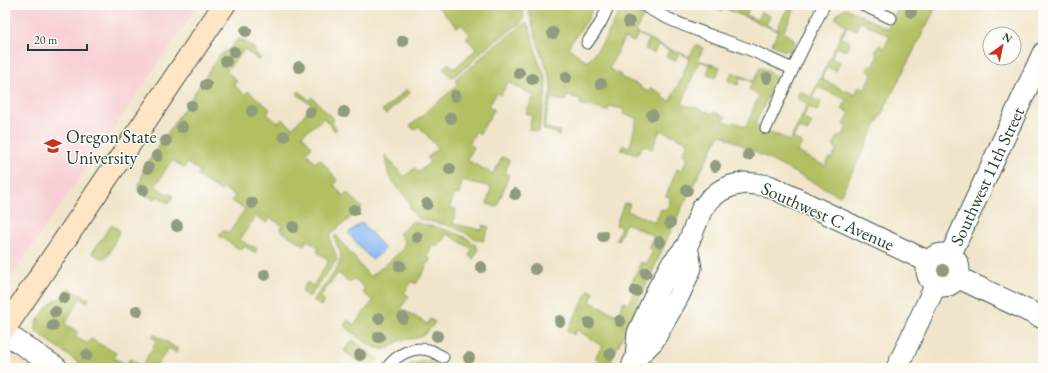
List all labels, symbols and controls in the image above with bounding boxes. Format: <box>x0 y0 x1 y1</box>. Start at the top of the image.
scale bar <box>28 26 87 52</box>
north arrow <box>982 26 1022 66</box>
text: N <box>1000 29 1015 46</box>
text: 20 m <box>34 32 58 48</box>
street label: Southwest 11th Street <box>945 103 1029 249</box>
place label: Oregon State University <box>66 125 157 169</box>
school or university icon: Oregon State University <box>43 136 63 156</box>
street label: Southwest C Avenue <box>758 176 898 256</box>

